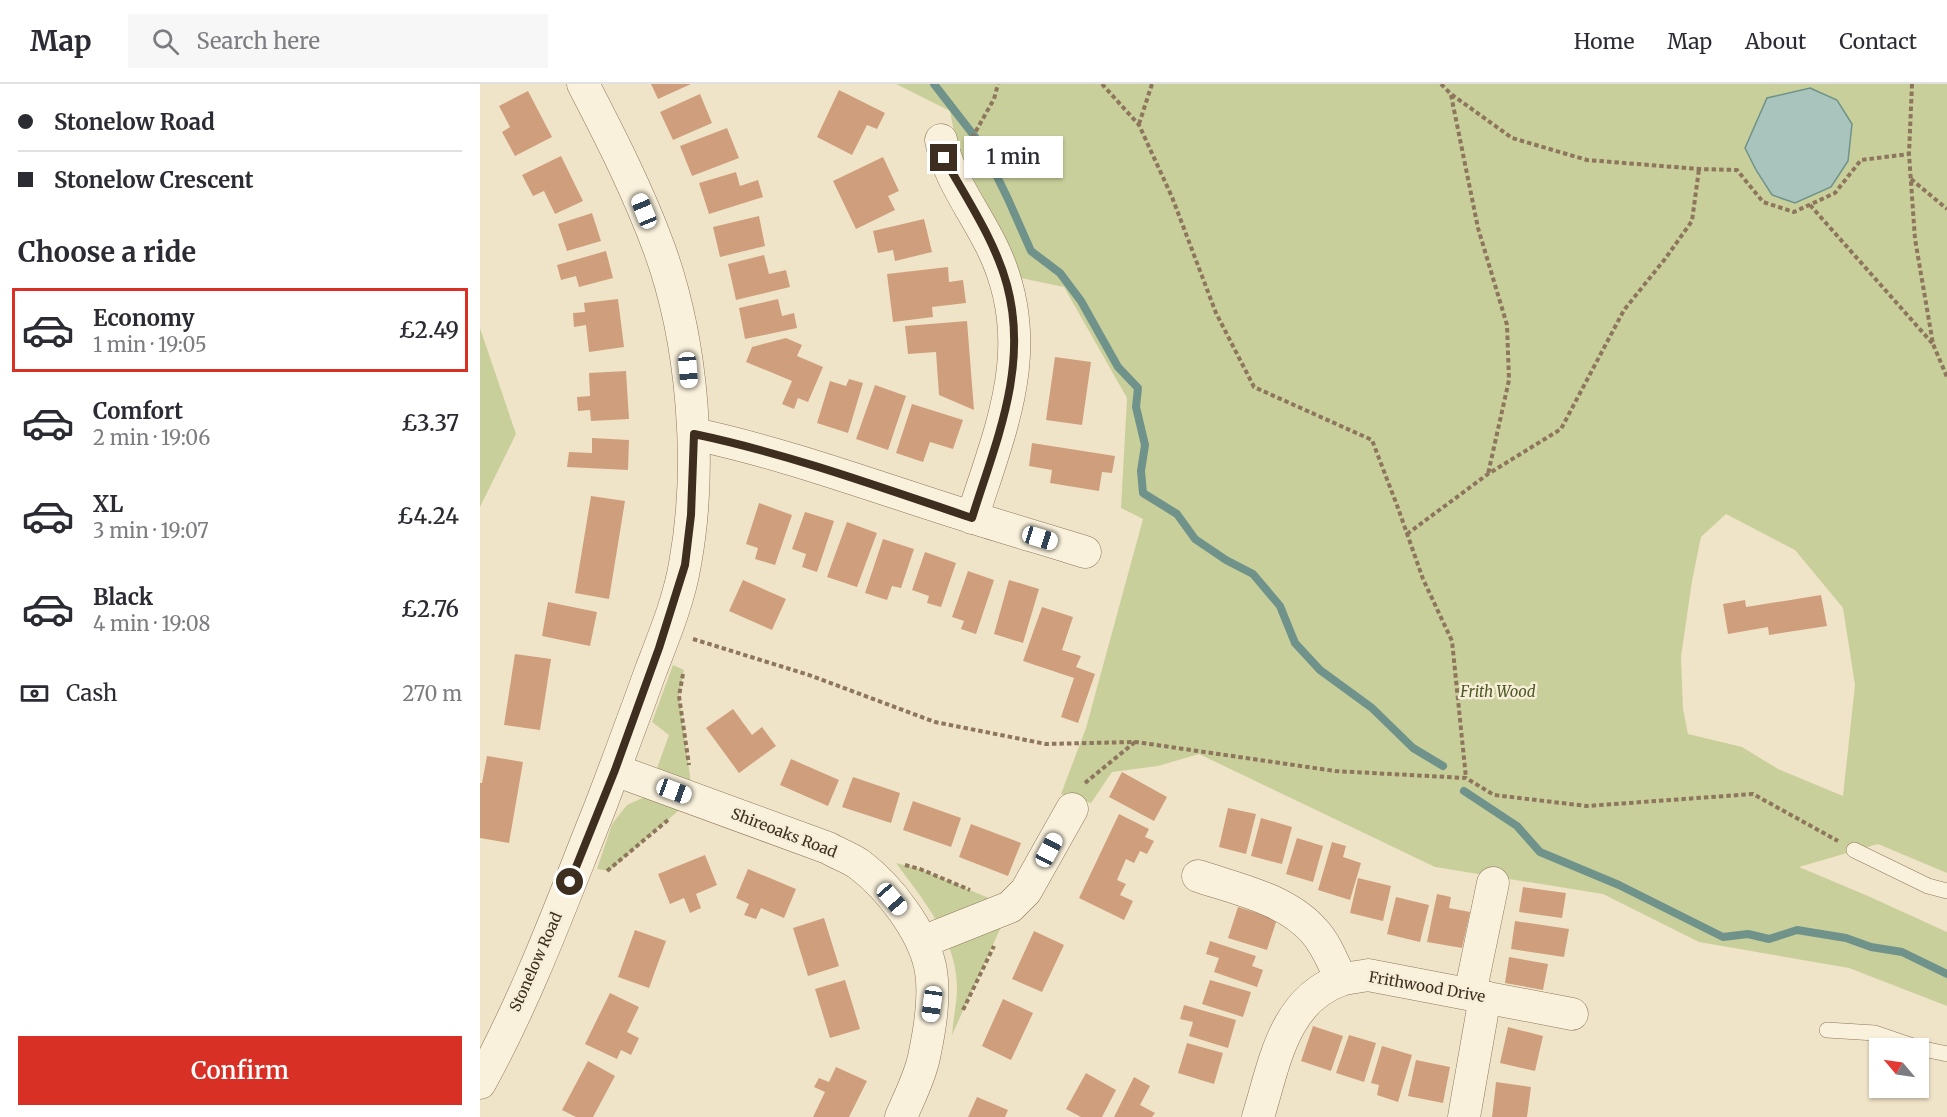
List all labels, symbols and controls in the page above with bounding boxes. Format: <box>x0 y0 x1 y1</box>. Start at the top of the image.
search box <box>128 14 548 68</box>
text: Map <box>30 23 92 59</box>
icon: search <box>149 25 182 58</box>
text: Search here <box>197 27 320 55</box>
text: Home <box>1574 28 1634 55</box>
text: Map <box>1667 28 1712 55</box>
text: About <box>1745 28 1806 55</box>
text: Contact <box>1839 28 1917 55</box>
text: Stonelow Road <box>54 108 215 136</box>
callout: 1 min <box>965 137 1064 179</box>
route end <box>930 144 957 171</box>
text: 1 min <box>987 144 1040 169</box>
text: Stonelow Crescent <box>54 166 254 194</box>
car <box>629 191 659 231</box>
text: Choose a ride <box>18 235 196 269</box>
icon: car <box>21 303 75 357</box>
text: Economy <box>93 304 194 332</box>
text: £2.49 <box>399 316 459 344</box>
text: 1 min · 19:05 <box>93 332 207 357</box>
car <box>677 351 699 389</box>
icon: car <box>21 396 75 450</box>
text: Comfort <box>93 397 183 425</box>
text: £3.37 <box>401 409 459 437</box>
text: 2 min · 19:06 <box>93 425 210 450</box>
icon: car <box>21 489 75 543</box>
text: XL <box>93 490 123 518</box>
text: £4.24 <box>397 502 459 530</box>
text: 3 min · 19:07 <box>93 518 209 543</box>
car <box>1020 524 1060 552</box>
icon: car <box>21 582 75 636</box>
text: Black <box>93 583 153 611</box>
text: £2.76 <box>401 595 459 623</box>
text: 4 min · 19:08 <box>93 611 211 636</box>
icon: cash <box>18 677 51 710</box>
text: Cash <box>66 679 117 707</box>
text: 270 m <box>402 681 462 706</box>
park label: Frith Wood <box>1459 682 1536 701</box>
car <box>654 776 694 806</box>
street label: Shireoaks Road <box>729 804 840 861</box>
car <box>1033 830 1065 870</box>
route start <box>556 868 583 895</box>
car <box>873 880 911 918</box>
street label: Stonelow Road <box>505 909 566 1014</box>
street label: Frithwood Drive <box>1367 967 1487 1006</box>
car <box>921 985 943 1023</box>
button: Confirm <box>18 1036 462 1105</box>
north arrow <box>1869 1038 1929 1098</box>
map controls <box>1869 1038 1929 1098</box>

